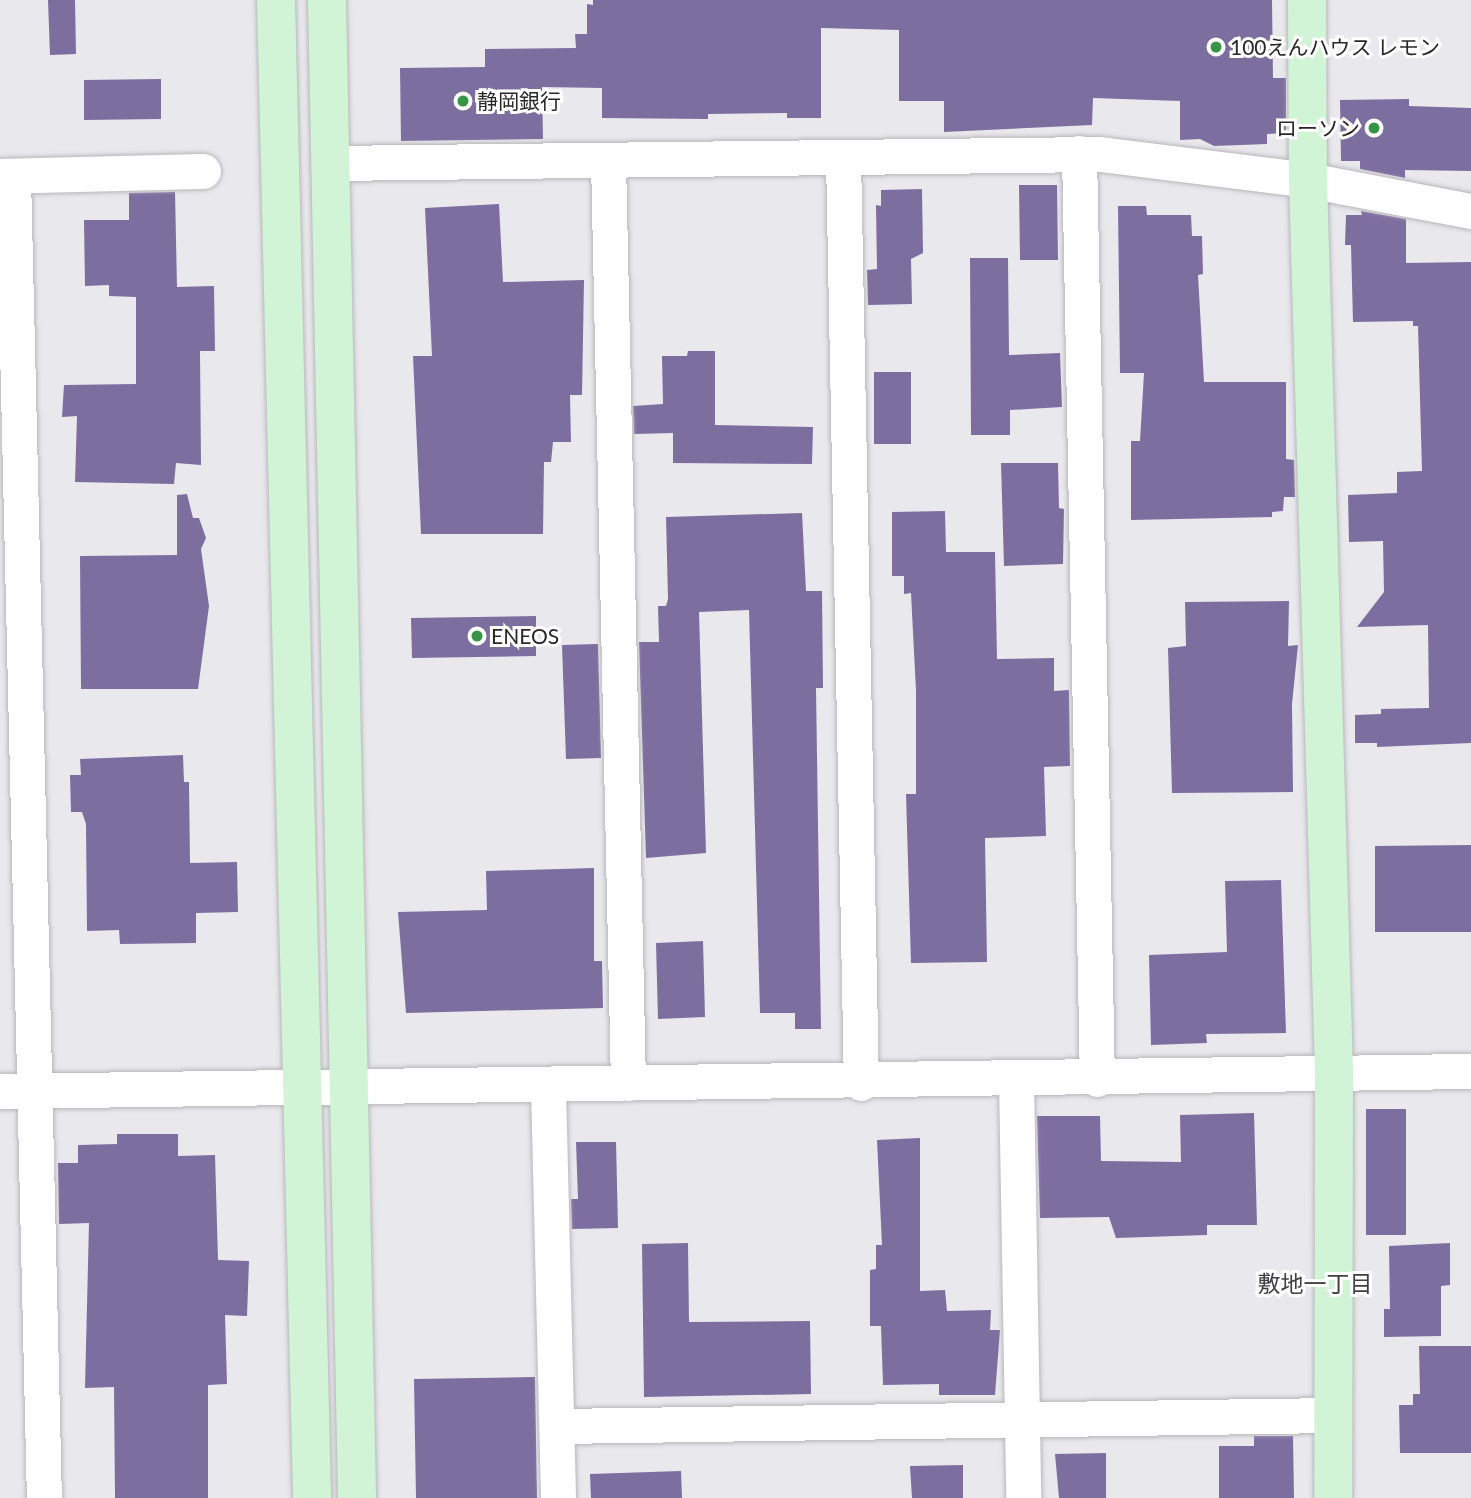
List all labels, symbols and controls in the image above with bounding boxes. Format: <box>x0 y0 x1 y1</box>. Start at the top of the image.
place label: 100えんハウス レモン <box>1230 34 1440 60</box>
marker: 100えんハウス レモン <box>1208 39 1224 55</box>
place label: 静岡銀行 <box>477 88 561 114</box>
marker: 静岡銀行 <box>455 93 471 109</box>
place label: ローソン <box>1276 115 1360 141</box>
marker: ローソン <box>1366 120 1382 136</box>
place label: ENEOS <box>491 623 559 649</box>
marker: ENEOS <box>469 628 485 644</box>
district label: 敷地一丁目 <box>1258 1269 1372 1297</box>

